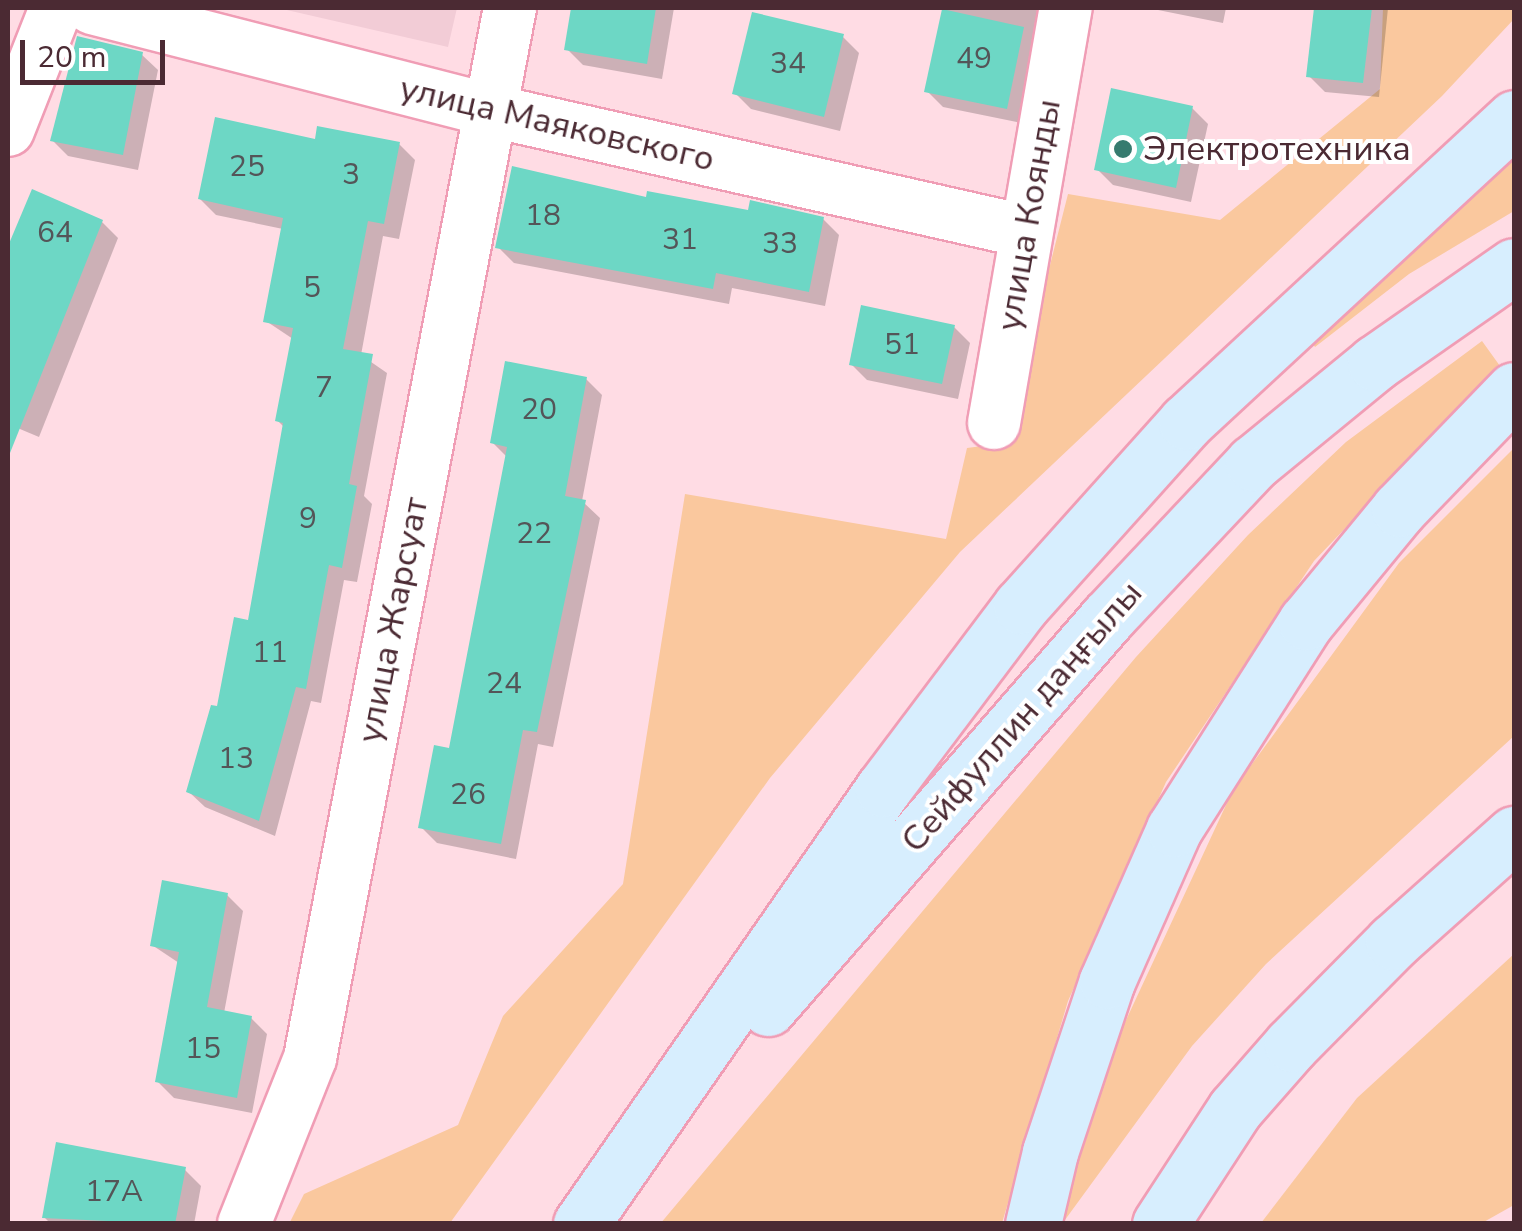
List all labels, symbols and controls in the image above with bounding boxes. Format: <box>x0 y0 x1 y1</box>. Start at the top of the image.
scale bar <box>25 20 170 82</box>
text: 20 m <box>37 37 106 78</box>
house number: 49 <box>956 41 992 77</box>
house number: 34 <box>770 46 806 82</box>
street label: улица Маяковского <box>396 67 718 181</box>
street label: улица Коянды <box>988 96 1070 334</box>
place label: Электротехника <box>1143 128 1411 170</box>
marker: Электротехника <box>1112 138 1134 160</box>
house number: 25 <box>229 149 265 185</box>
house number: 3 <box>342 157 360 193</box>
house number: 18 <box>525 198 561 234</box>
house number: 64 <box>37 215 73 251</box>
house number: 31 <box>662 222 698 258</box>
house number: 33 <box>762 226 798 262</box>
house number: 5 <box>303 270 321 306</box>
house number: 51 <box>884 327 920 363</box>
house number: 7 <box>315 370 333 406</box>
house number: 20 <box>521 392 557 428</box>
street label: улица Жарсуат <box>349 494 437 746</box>
house number: 9 <box>299 501 317 537</box>
house number: 22 <box>516 516 552 552</box>
street label: Сейфуллин даңғылы <box>893 573 1151 861</box>
house number: 11 <box>252 635 288 671</box>
house number: 24 <box>486 666 522 702</box>
house number: 13 <box>218 741 254 777</box>
house number: 26 <box>450 777 486 813</box>
house number: 15 <box>185 1031 221 1067</box>
house number: 17А <box>85 1174 143 1210</box>

